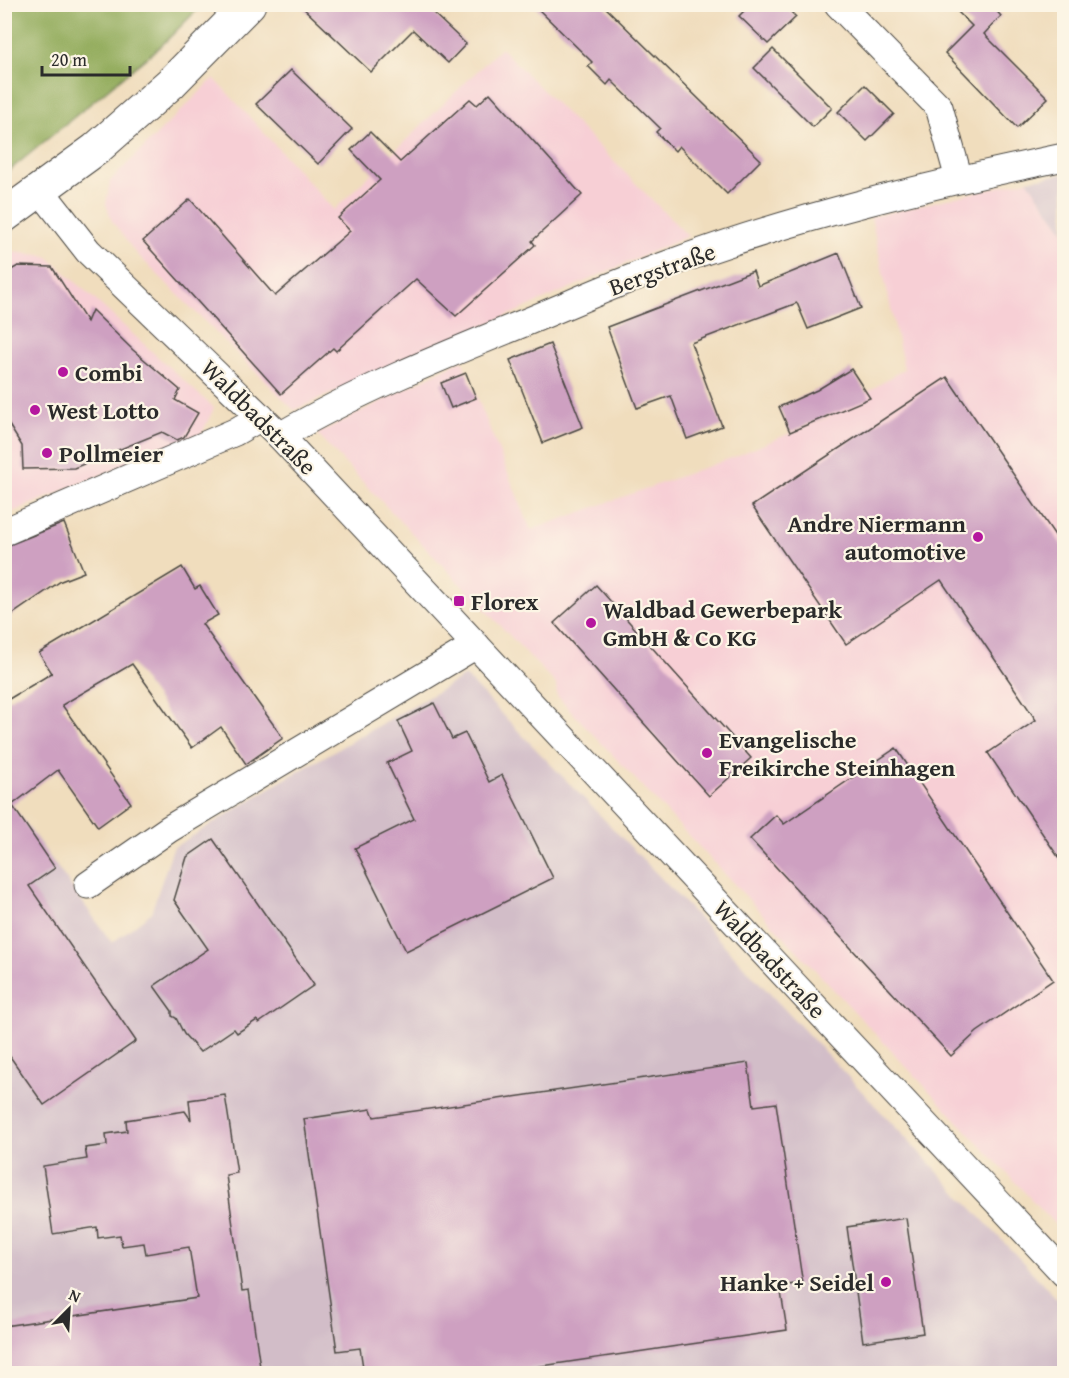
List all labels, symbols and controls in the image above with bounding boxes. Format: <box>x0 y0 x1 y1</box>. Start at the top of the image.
scale bar <box>42 39 130 77</box>
text: 20 m <box>51 46 87 73</box>
street label: Bergstraße <box>604 234 720 304</box>
street label: Waldbadstraße <box>193 351 325 483</box>
place label: Combi <box>75 355 142 390</box>
marker: Combi <box>56 365 70 379</box>
place label: West Lotto <box>47 393 159 428</box>
marker: West Lotto <box>28 403 42 417</box>
place label: Pollmeier <box>59 436 163 471</box>
marker: Pollmeier <box>40 446 54 460</box>
place label: Andre Niermann automotive <box>787 506 966 569</box>
marker: Andre Niermann automotive <box>971 530 985 544</box>
place label: Florex <box>471 584 539 619</box>
place label: Waldbad Gewerbepark GmbH & Co KG <box>603 592 842 655</box>
marker: Florex <box>452 594 466 608</box>
marker: Waldbad Gewerbepark GmbH & Co KG <box>584 616 598 630</box>
place label: Evangelische Freikirche Steinhagen <box>719 722 955 785</box>
marker: Evangelische Freikirche Steinhagen <box>700 746 714 760</box>
street label: Waldbadstraße <box>706 892 834 1026</box>
place label: Hanke + Seidel <box>720 1265 875 1300</box>
marker: Hanke + Seidel <box>879 1275 893 1289</box>
north arrow <box>39 1279 99 1339</box>
text: N <box>65 1282 85 1309</box>

